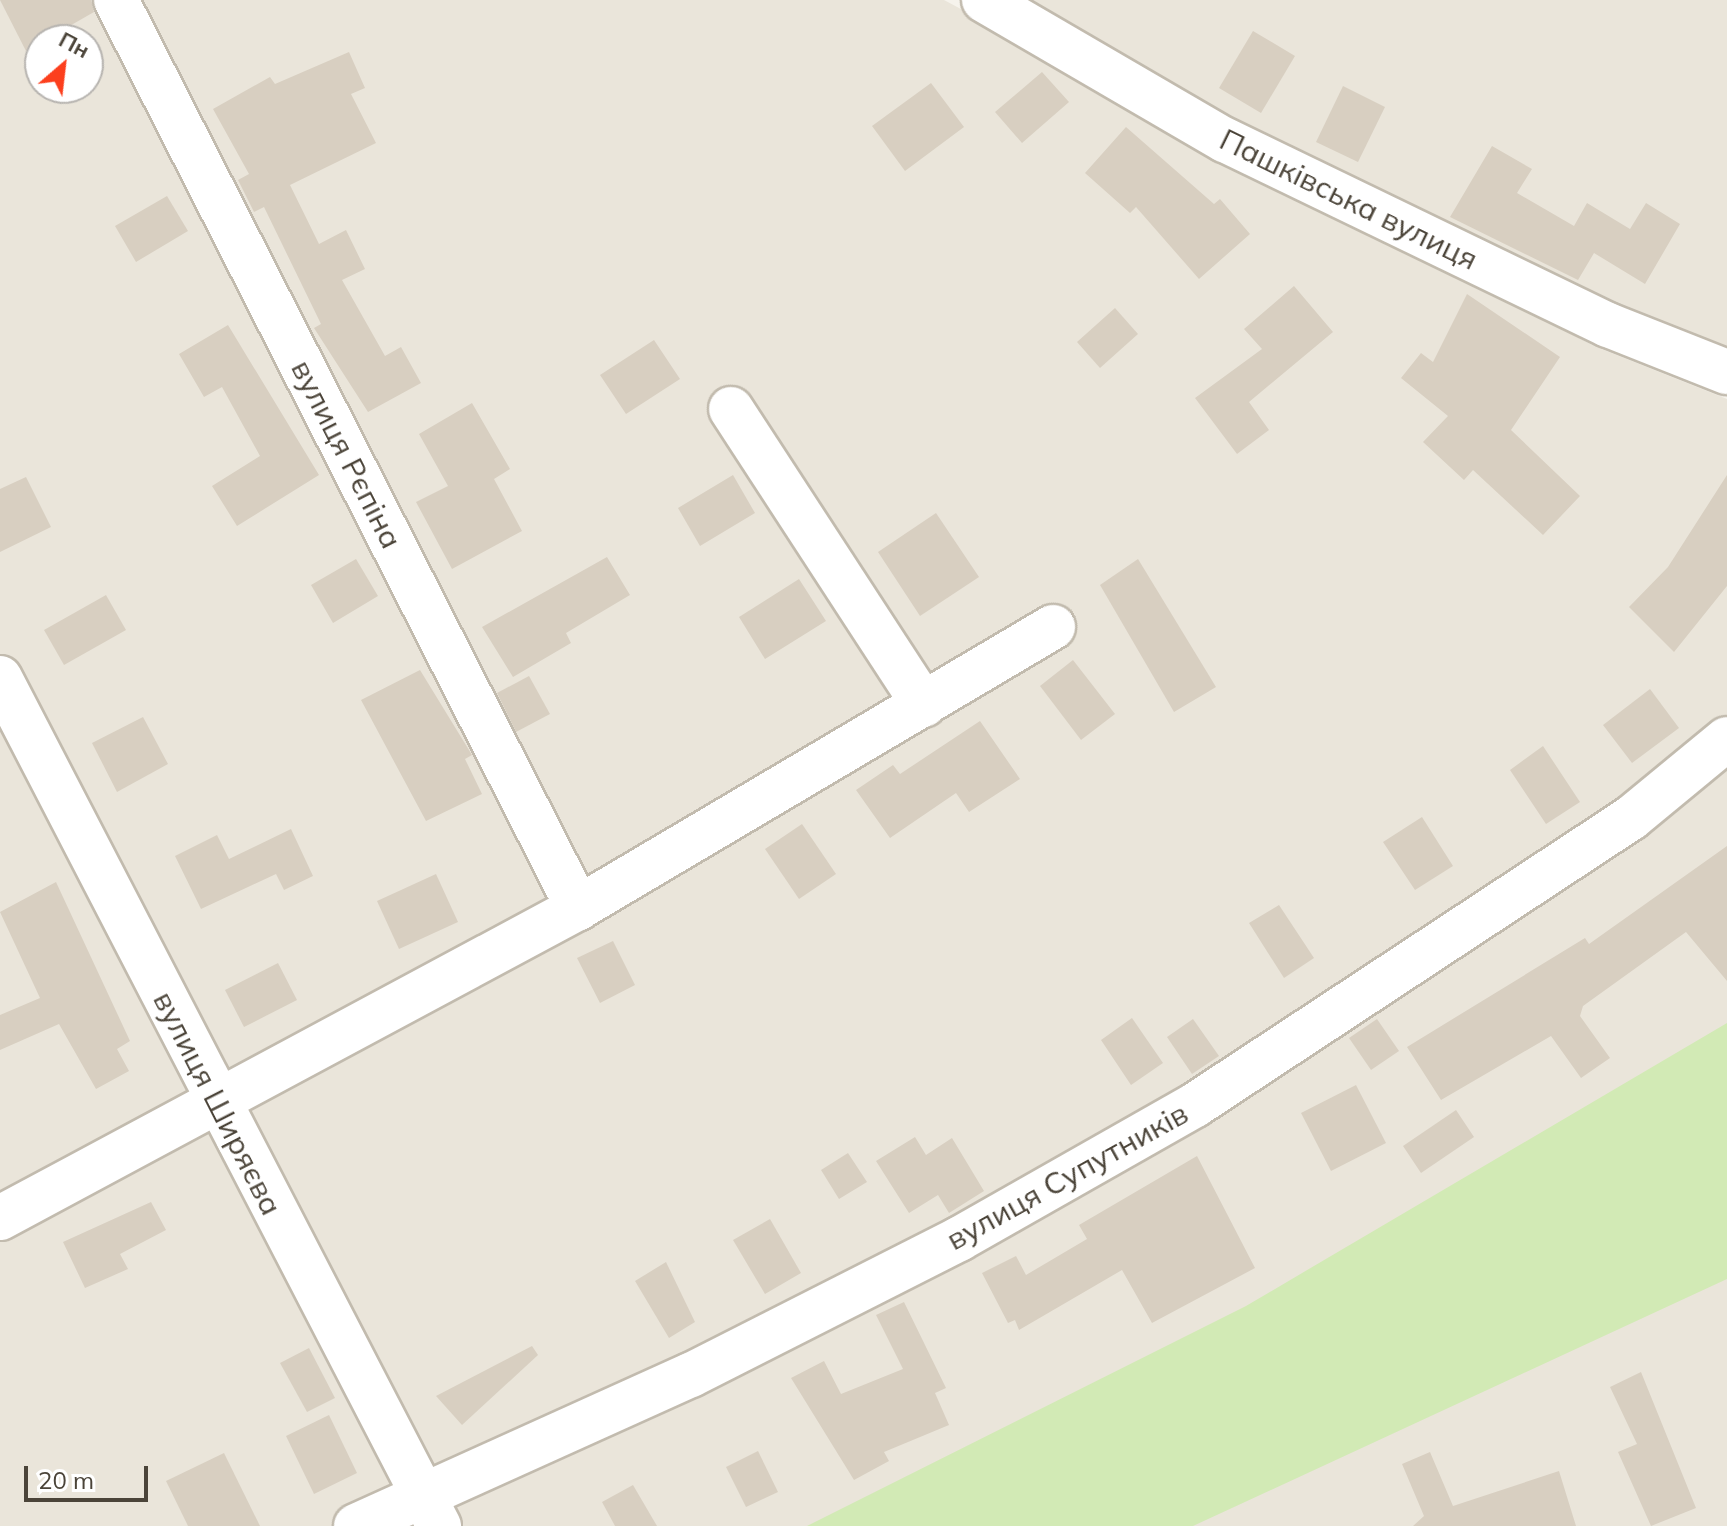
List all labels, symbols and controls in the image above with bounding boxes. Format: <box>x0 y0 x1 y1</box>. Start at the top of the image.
north arrow <box>24 24 104 104</box>
text: Пн <box>54 25 94 64</box>
street label: Пашківська вулиця <box>1214 121 1484 277</box>
street label: вулиця Рєпіна <box>284 354 410 554</box>
street label: вулиця Ширяєва <box>146 985 290 1221</box>
street label: вулиця Супутників <box>940 1095 1194 1257</box>
scale bar <box>28 1450 152 1500</box>
text: 20 m <box>38 1465 94 1495</box>

